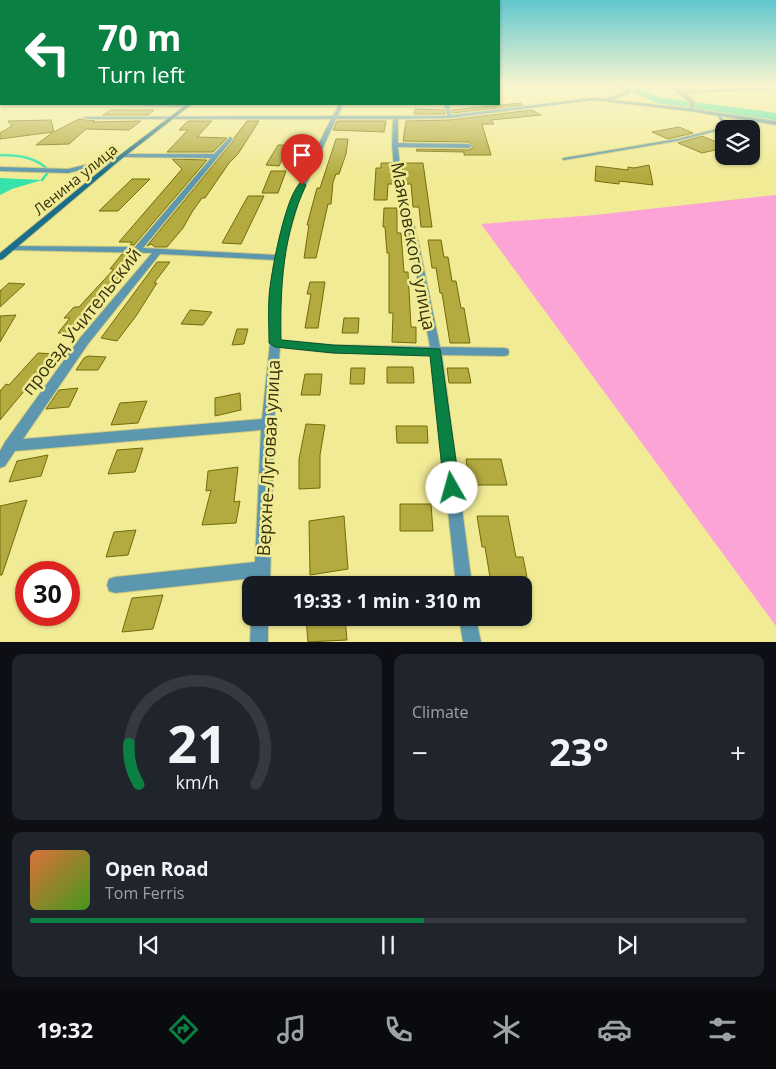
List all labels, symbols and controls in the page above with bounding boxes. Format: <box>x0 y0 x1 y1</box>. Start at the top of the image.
text: 70 m <box>98 14 181 61</box>
icon: left <box>15 20 80 85</box>
text: Turn left <box>98 59 185 89</box>
map controls <box>715 120 760 165</box>
button: layers <box>715 120 760 165</box>
pin <box>281 134 323 185</box>
street label: Ленина улица <box>29 139 121 219</box>
icon: arrive <box>288 141 316 169</box>
street label: Маяковского улица <box>386 160 442 332</box>
street label: проезд Учительский <box>16 242 146 400</box>
street label: Верхне-Луговая улица <box>251 359 285 557</box>
position arrow <box>425 461 477 513</box>
speed limit sign: 30 <box>15 561 80 626</box>
text: 19:33 · 1 min · 310 m <box>293 588 481 614</box>
text: Climate <box>412 701 469 723</box>
text: 21 <box>167 707 227 778</box>
text: 23° <box>549 725 609 777</box>
text: − <box>412 733 428 771</box>
text: + <box>730 733 746 771</box>
text: km/h <box>175 770 219 794</box>
text: Open Road <box>105 856 209 882</box>
text: Tom Ferris <box>105 882 184 904</box>
icon: previous <box>135 931 163 959</box>
icon: pause <box>374 931 402 959</box>
icon: next <box>613 931 641 959</box>
icon: directions <box>166 1012 201 1047</box>
icon: music <box>274 1012 309 1047</box>
icon: phone <box>381 1012 416 1047</box>
icon: climate <box>489 1012 524 1047</box>
icon: car <box>597 1012 632 1047</box>
icon: filters <box>705 1012 740 1047</box>
text: 19:32 <box>36 1014 93 1044</box>

